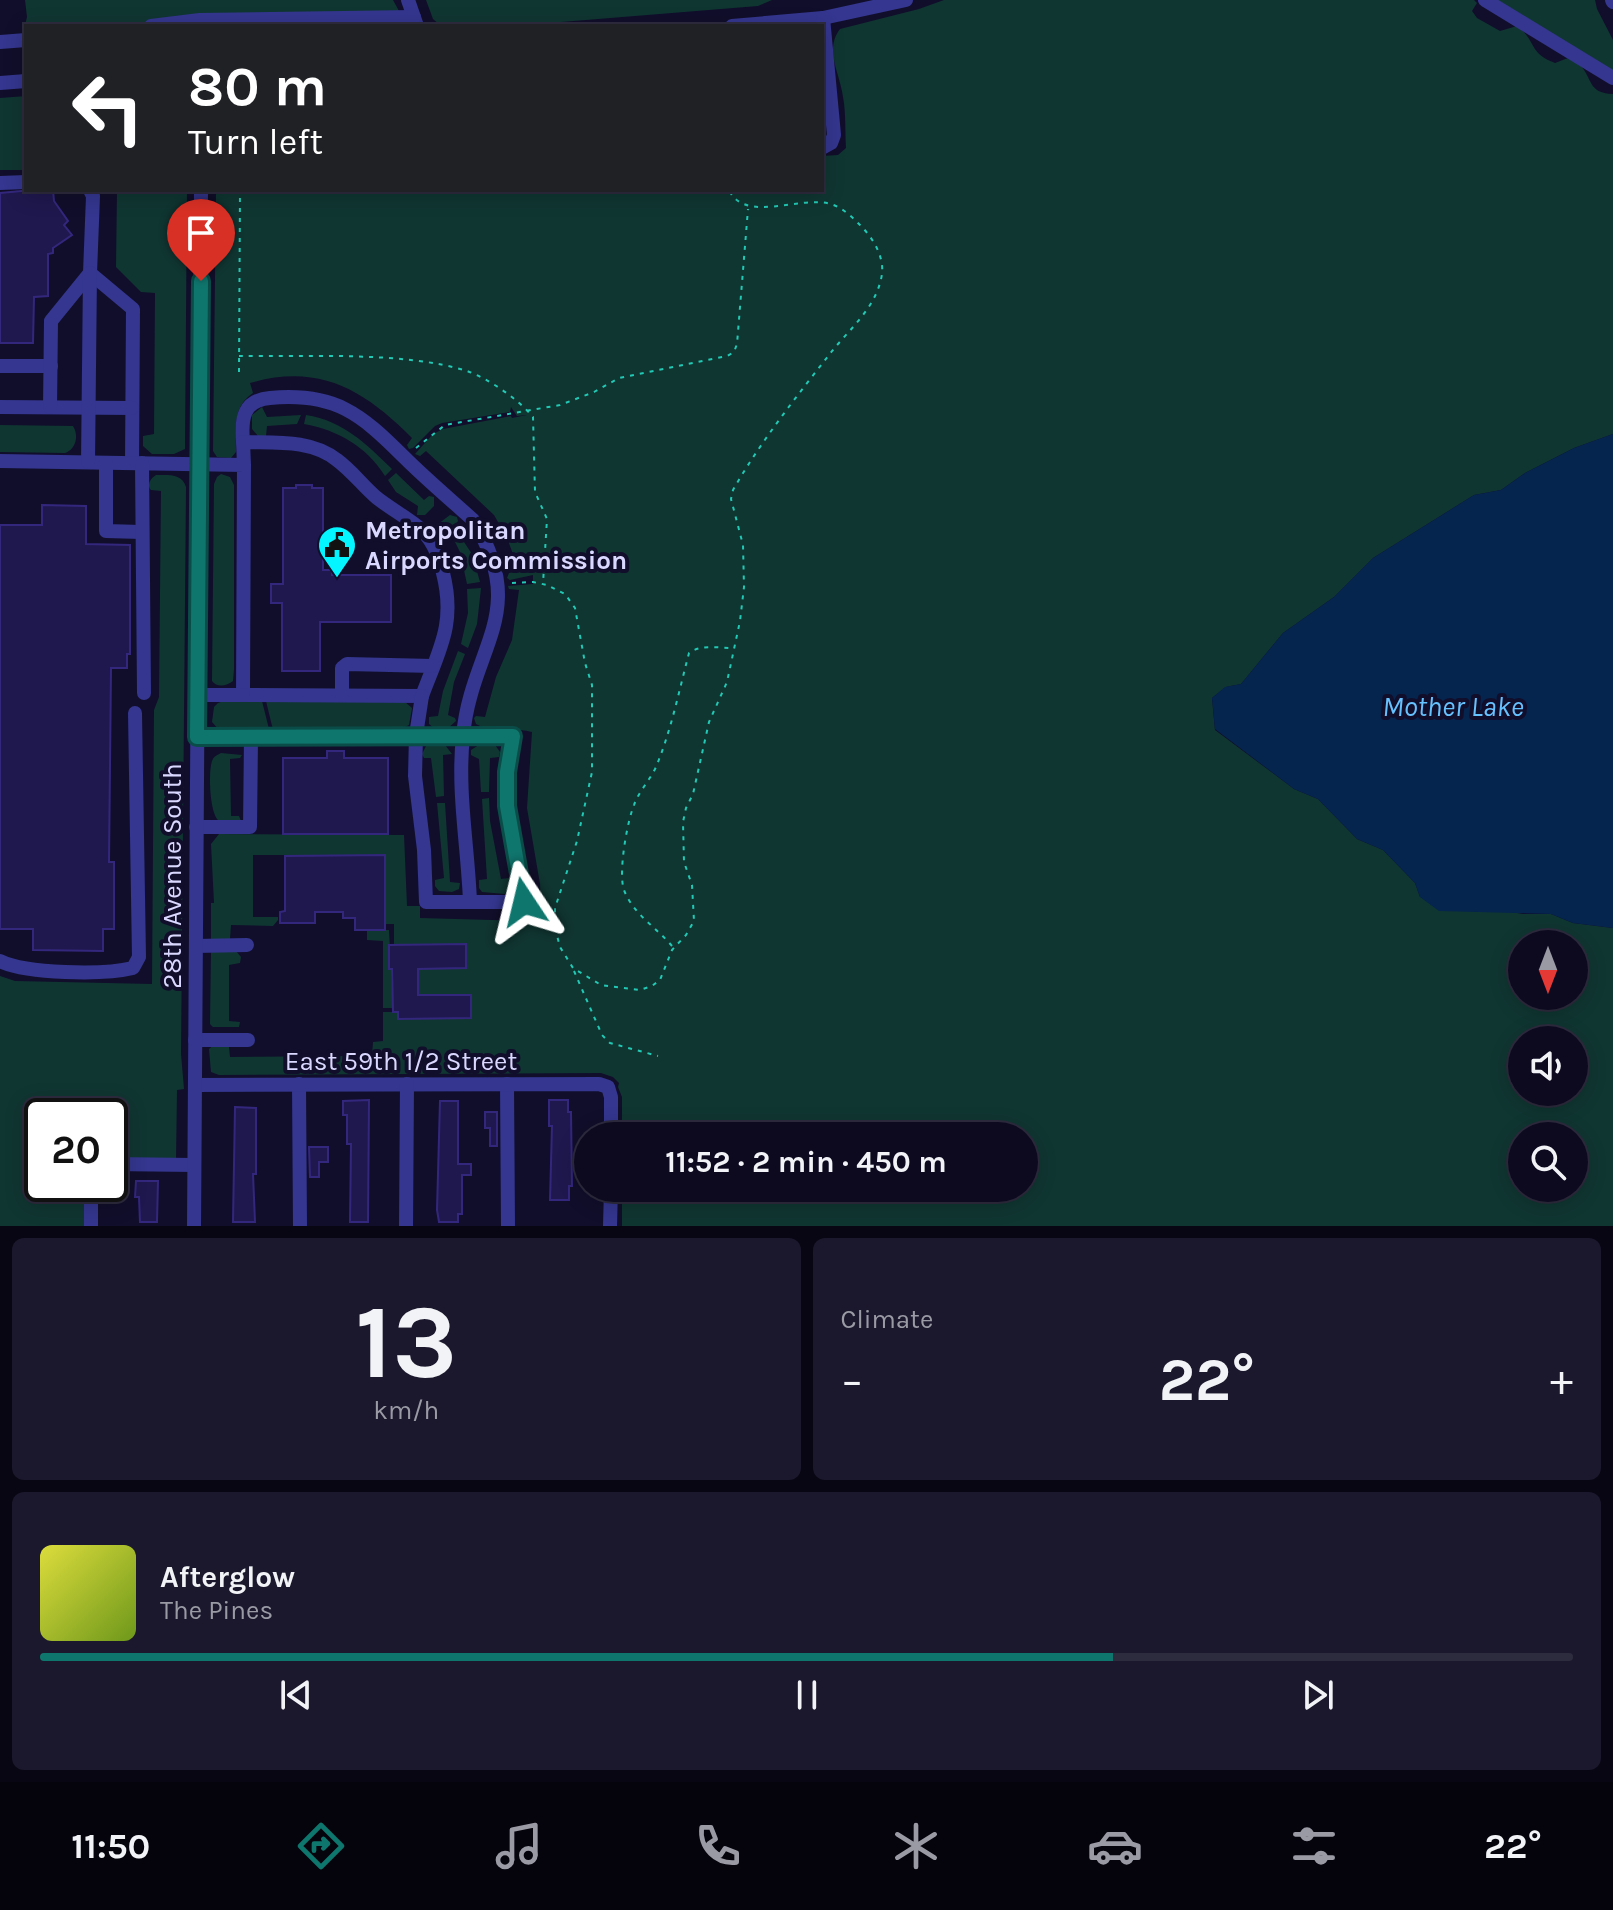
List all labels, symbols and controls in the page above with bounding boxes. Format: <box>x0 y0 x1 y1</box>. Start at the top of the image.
text: 80 m <box>188 54 327 119</box>
icon: left <box>56 56 160 160</box>
text: Turn left <box>188 121 323 163</box>
pin <box>167 199 235 281</box>
icon: arrive <box>179 211 223 255</box>
place label: Metropolitan Airports Commission <box>365 515 627 576</box>
public building icon: Metropolitan Airports Commission <box>316 524 358 579</box>
water label: Mother Lake <box>1382 690 1524 723</box>
street label: 28th Avenue South <box>157 763 188 989</box>
position arrow <box>482 860 566 944</box>
north arrow <box>1508 930 1588 1010</box>
map controls <box>1508 930 1588 1202</box>
button: sound <box>1508 1026 1588 1106</box>
street label: East 59th 1/2 Street <box>285 1046 517 1077</box>
speed limit sign: 20 <box>24 1098 128 1202</box>
button: search <box>1508 1122 1588 1202</box>
text: 11:52 · 2 min · 450 m <box>665 1144 947 1180</box>
text: 13 <box>355 1282 457 1403</box>
text: Climate <box>841 1304 933 1335</box>
text: 22° <box>1159 1345 1255 1415</box>
text: − <box>841 1355 864 1406</box>
text: + <box>1550 1355 1573 1406</box>
text: km/h <box>373 1395 439 1426</box>
text: Afterglow <box>160 1559 295 1595</box>
text: The Pines <box>160 1595 273 1626</box>
icon: previous <box>274 1673 318 1717</box>
icon: pause <box>785 1673 829 1717</box>
icon: next <box>1296 1673 1340 1717</box>
icon: directions <box>293 1818 349 1874</box>
icon: music <box>491 1818 547 1874</box>
icon: phone <box>690 1818 746 1874</box>
icon: climate <box>888 1818 944 1874</box>
icon: car <box>1087 1818 1143 1874</box>
icon: filters <box>1286 1818 1342 1874</box>
text: 11:50 <box>71 1825 150 1867</box>
text: 22° <box>1484 1825 1542 1867</box>

